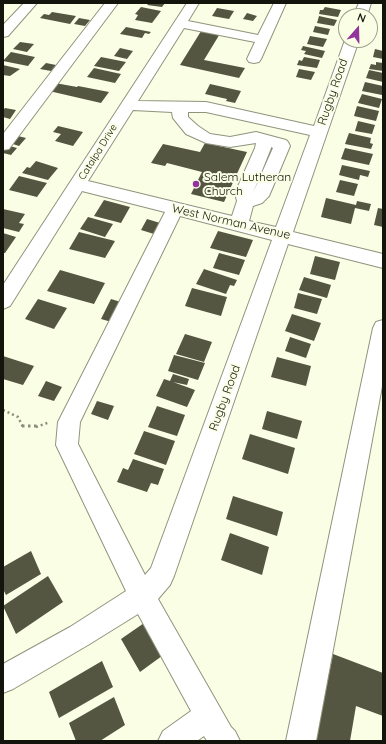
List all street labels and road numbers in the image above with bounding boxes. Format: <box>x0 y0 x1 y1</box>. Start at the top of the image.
street label: Rugby Road <box>315 57 351 127</box>
street label: Catalpa Drive <box>76 122 120 182</box>
street label: West Norman Avenue <box>170 201 292 243</box>
street label: Rugby Road <box>206 363 244 433</box>

